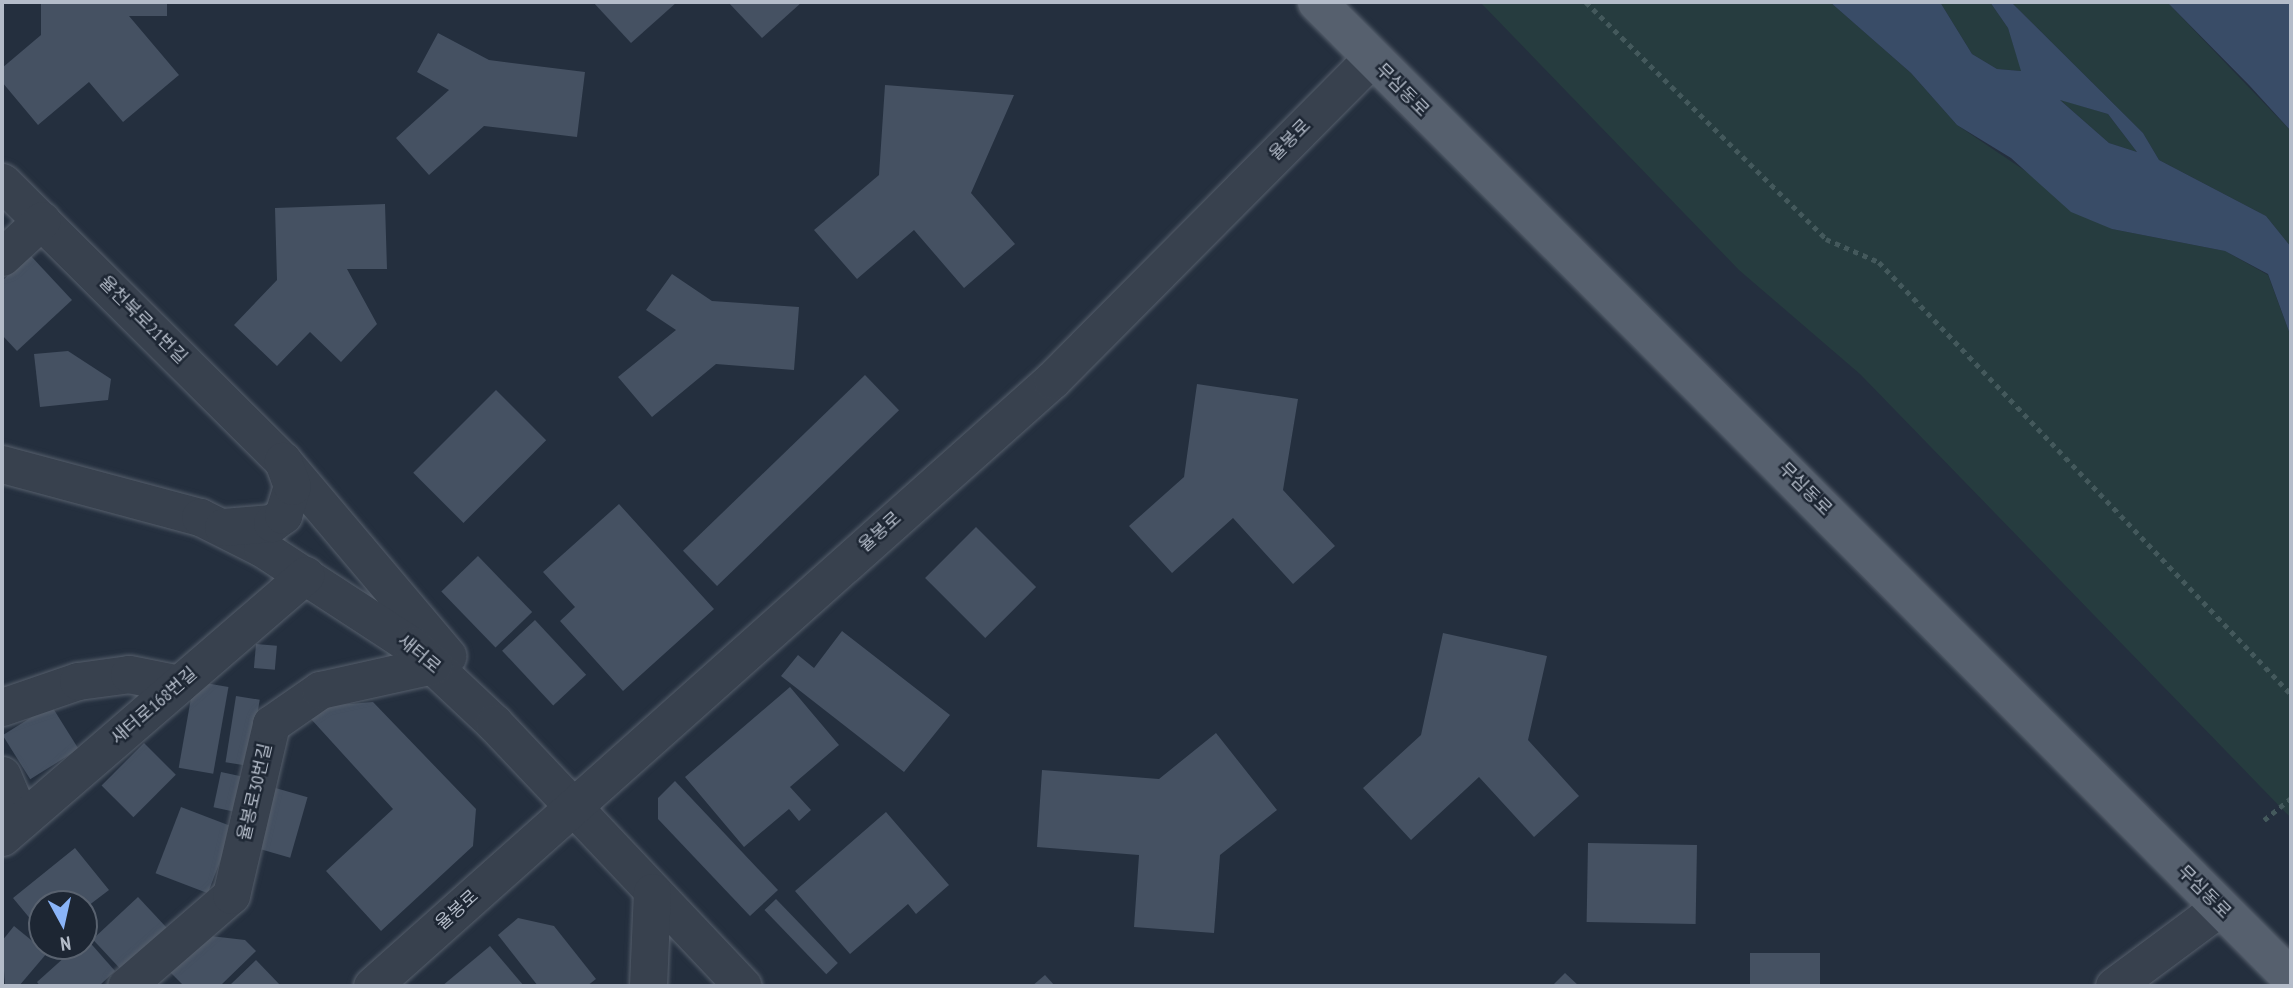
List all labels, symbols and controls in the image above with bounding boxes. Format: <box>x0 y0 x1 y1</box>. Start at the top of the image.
street label: 무심동로 <box>1371 59 1433 121</box>
street label: 율봉로 <box>1265 115 1315 165</box>
street label: 율천북로21번길 <box>95 272 191 368</box>
street label: 무심동로 <box>1774 458 1836 520</box>
street label: 율봉로 <box>854 507 906 557</box>
street label: 새터로 <box>393 630 445 678</box>
street label: 새터로168번길 <box>106 663 202 749</box>
street label: 율봉로30번길 <box>233 741 277 843</box>
street label: 무심동로 <box>2173 861 2235 923</box>
street label: 율봉로 <box>431 885 483 935</box>
north arrow <box>28 890 98 960</box>
text: N <box>59 931 72 956</box>

